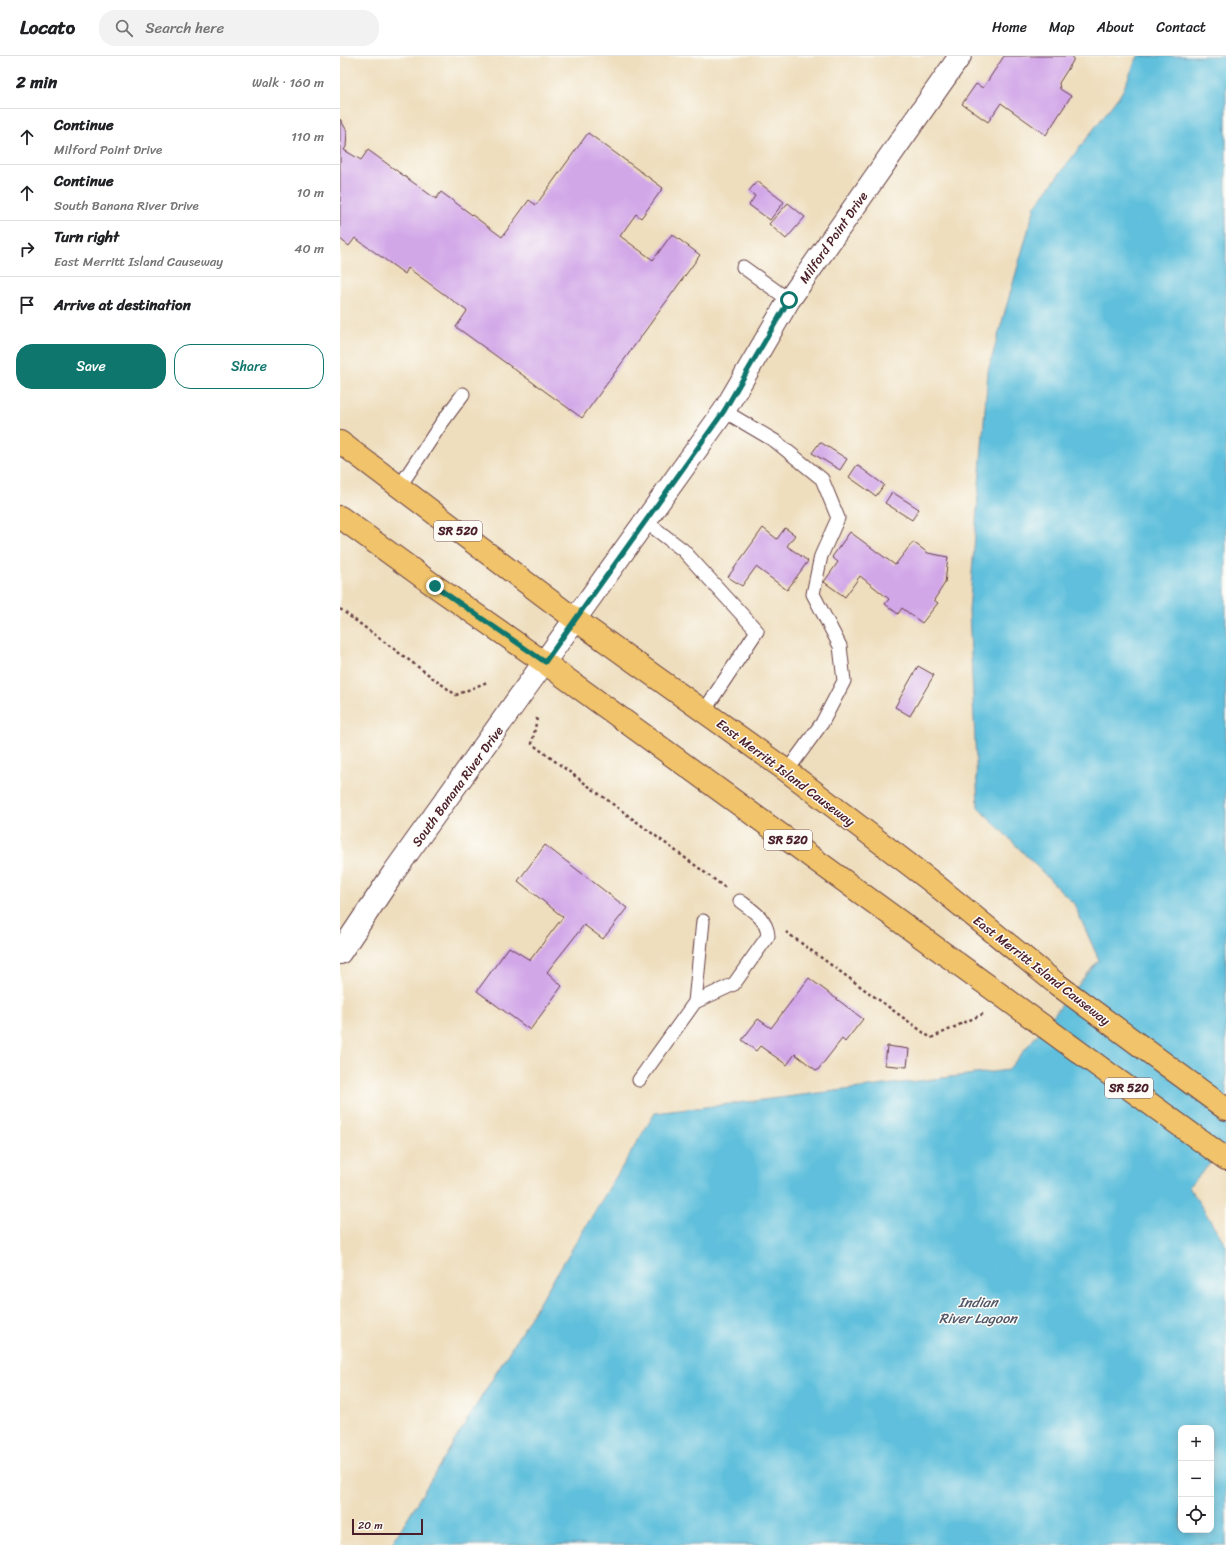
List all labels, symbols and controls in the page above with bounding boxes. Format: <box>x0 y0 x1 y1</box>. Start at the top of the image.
search box <box>99 10 379 46</box>
text: Locato <box>20 11 75 44</box>
text: Search here <box>145 15 224 41</box>
text: Home <box>992 15 1027 40</box>
text: Map <box>1049 15 1075 40</box>
text: About <box>1097 15 1134 40</box>
text: Contact <box>1156 15 1206 40</box>
icon: search <box>113 17 135 39</box>
text: 2 min <box>16 67 57 97</box>
text: Walk · 160 m <box>252 71 324 94</box>
text: Continue <box>54 112 114 138</box>
text: 110 m <box>291 125 324 148</box>
icon: ahead <box>16 126 38 148</box>
text: Milford Point Drive <box>54 138 162 161</box>
text: Continue <box>54 168 114 194</box>
text: 10 m <box>297 181 324 204</box>
icon: ahead <box>16 182 38 204</box>
street label: Milford Point Drive <box>793 186 874 288</box>
text: South Banana River Drive <box>54 194 199 217</box>
text: Turn right <box>54 224 119 250</box>
text: 40 m <box>294 237 324 260</box>
icon: right <box>16 238 38 260</box>
text: East Merritt Island Causeway <box>54 250 223 273</box>
route start <box>780 291 798 309</box>
text: Arrive at destination <box>54 292 191 318</box>
icon: arrive <box>16 294 38 316</box>
button: Save <box>16 344 166 389</box>
button: Share <box>174 344 324 389</box>
road number: SR 520 <box>434 521 482 541</box>
route end <box>426 577 444 595</box>
street label: East Merritt Island Causeway <box>711 712 860 833</box>
street label: South Banana River Drive <box>406 721 509 852</box>
road number: SR 520 <box>764 830 812 850</box>
street label: East Merritt Island Causeway <box>968 909 1116 1032</box>
road number: SR 520 <box>1105 1078 1153 1098</box>
water label: Indian River Lagoon <box>939 1290 1018 1331</box>
map controls <box>1178 1425 1214 1533</box>
button: + <box>1178 1425 1214 1461</box>
button: − <box>1178 1461 1214 1497</box>
button: locate <box>1178 1497 1214 1533</box>
text: 20 m <box>358 1516 383 1535</box>
scale bar <box>352 1517 423 1536</box>

